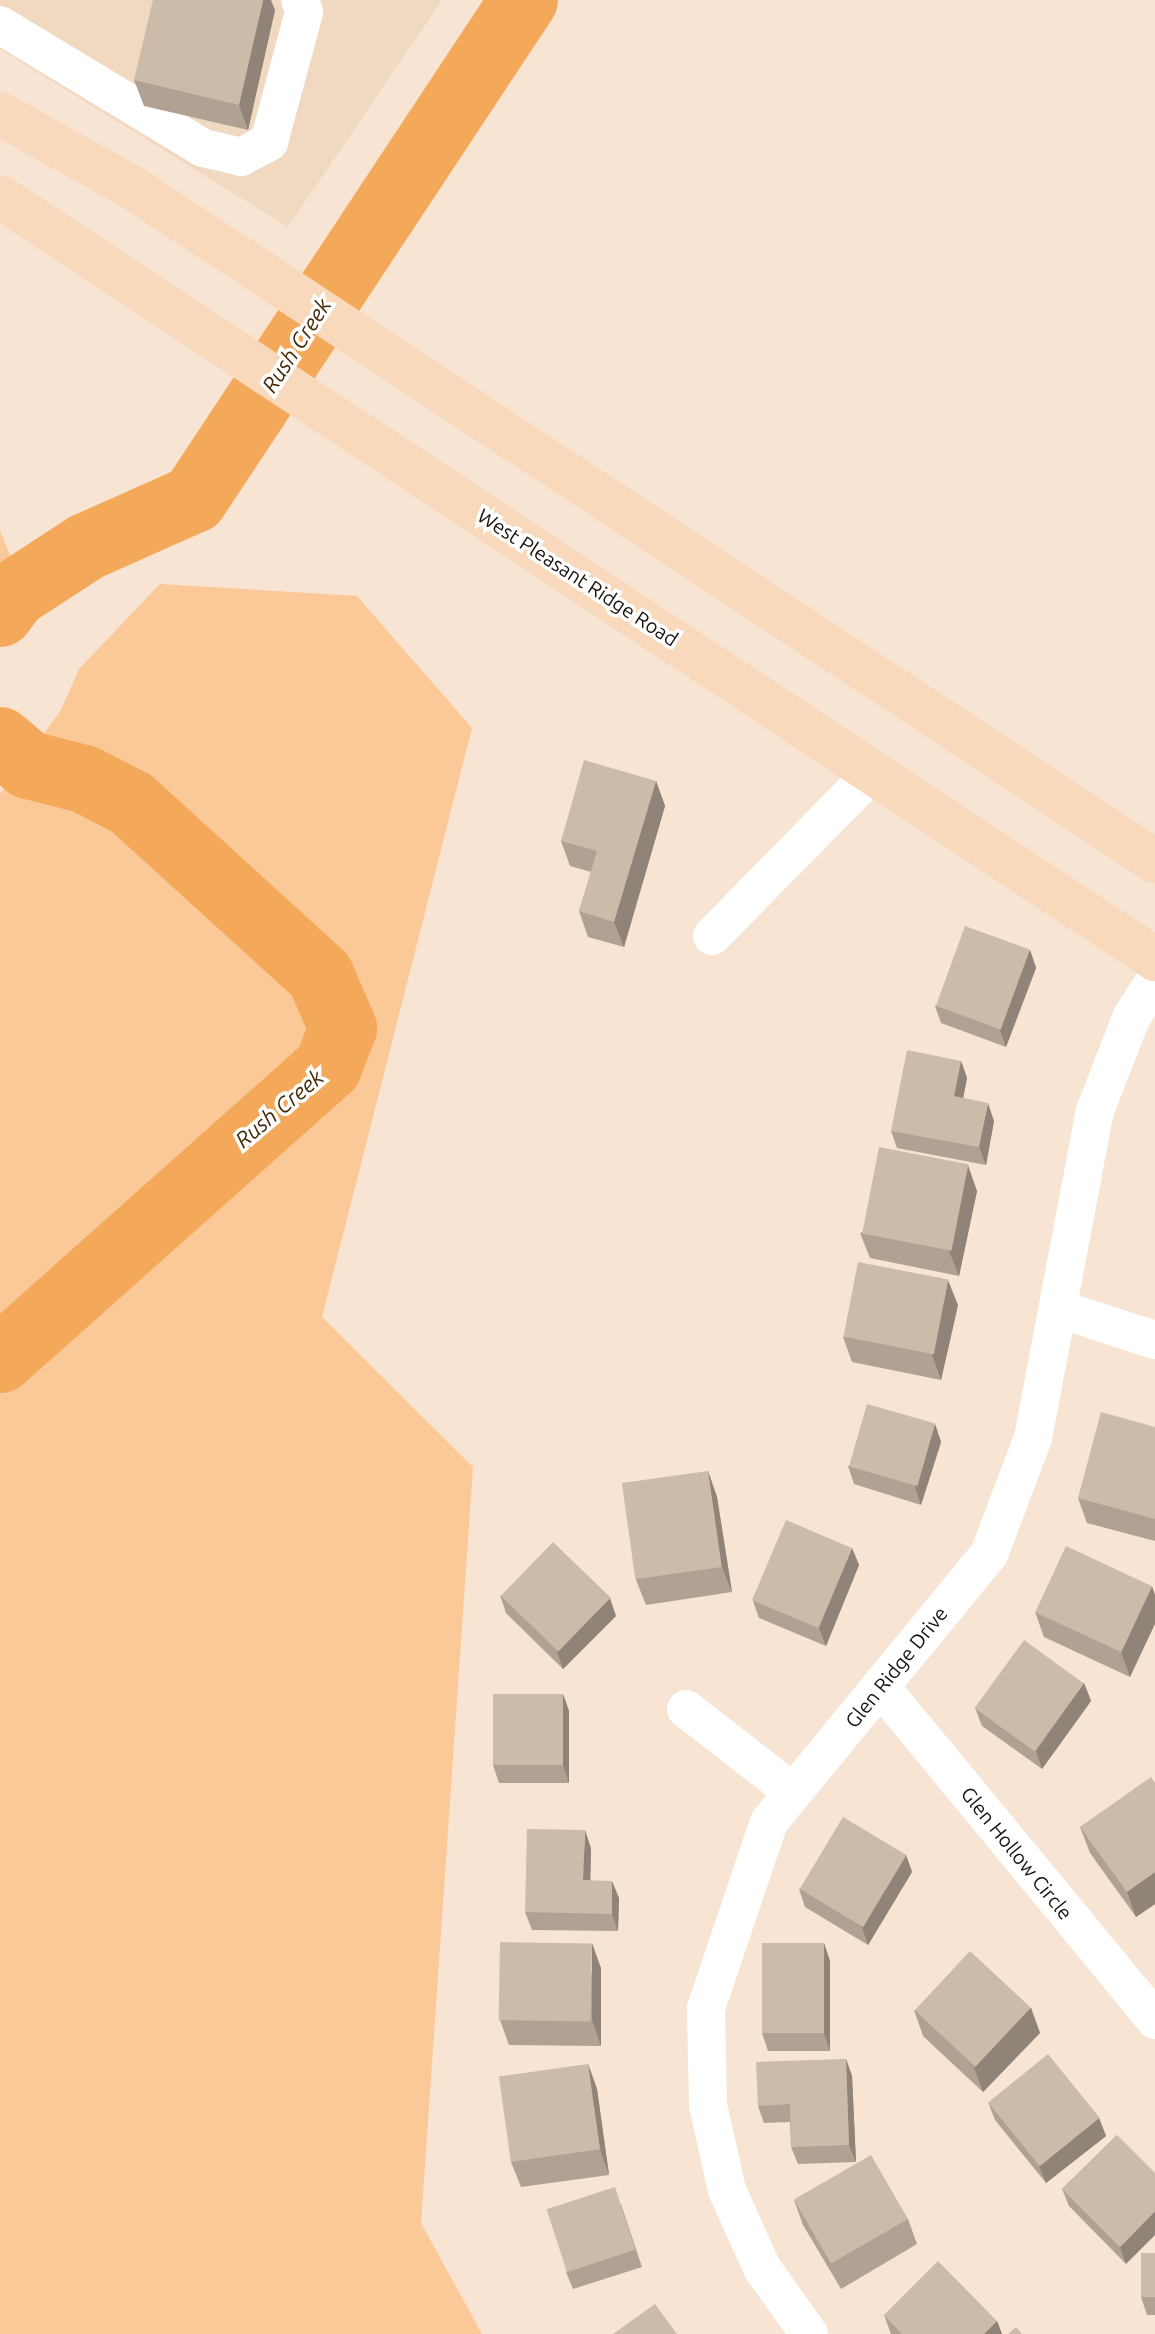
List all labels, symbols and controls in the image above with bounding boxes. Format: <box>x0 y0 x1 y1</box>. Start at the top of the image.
water label: Rush Creek <box>256 293 336 397</box>
street label: West Pleasant Ridge Road <box>473 503 683 651</box>
water label: Rush Creek <box>229 1063 329 1153</box>
street label: Glen Ridge Drive <box>840 1602 952 1732</box>
street label: Glen Hollow Circle <box>956 1782 1078 1924</box>

